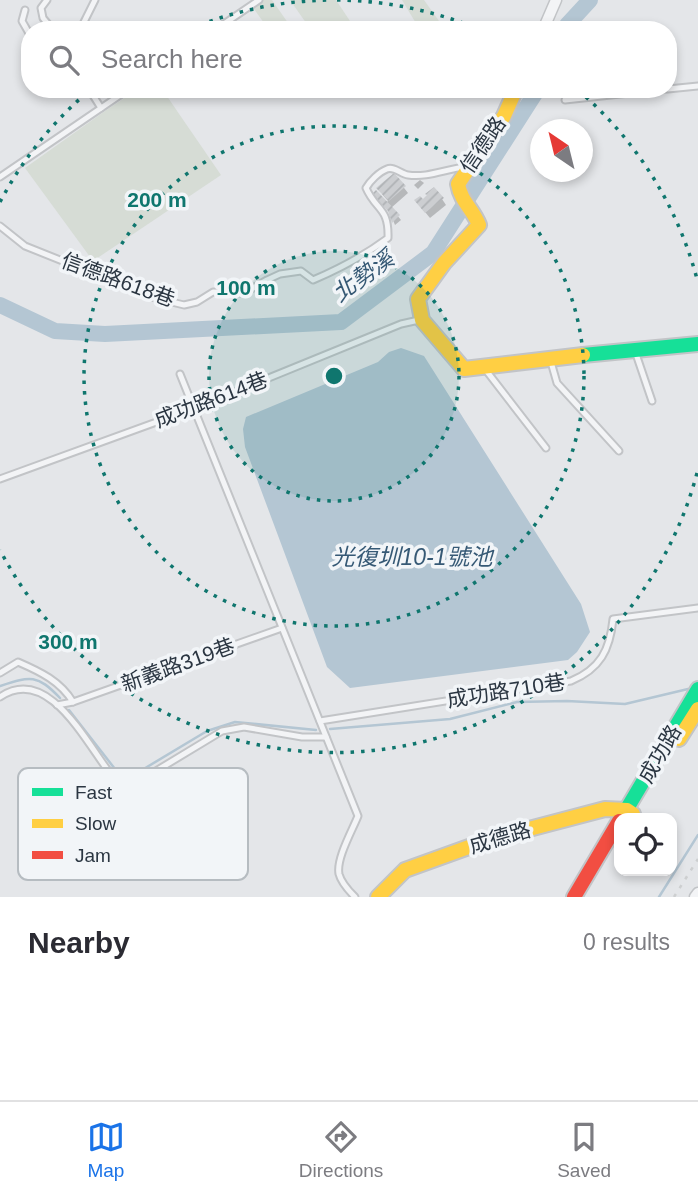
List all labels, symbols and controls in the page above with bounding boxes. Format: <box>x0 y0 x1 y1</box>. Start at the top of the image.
search box <box>21 21 677 98</box>
icon: search <box>45 41 83 79</box>
text: Search here <box>101 44 243 74</box>
street label: 信德路 <box>455 112 510 177</box>
north arrow <box>530 119 593 182</box>
text: 200 m <box>127 188 187 211</box>
water label: 北勢溪 <box>327 243 401 307</box>
street label: 信德路618巷 <box>58 248 178 311</box>
text: 100 m <box>216 276 276 299</box>
centre of rings <box>322 364 346 388</box>
street label: 成功路614巷 <box>151 367 271 432</box>
water label: 光復圳10-1號池 <box>331 544 495 570</box>
text: 300 m <box>38 630 98 653</box>
street label: 新義路319巷 <box>118 633 238 696</box>
street label: 成功路710巷 <box>445 670 567 711</box>
street label: 成功路 <box>634 721 685 787</box>
legend <box>18 768 248 880</box>
text: Fast <box>75 782 113 803</box>
text: Slow <box>75 813 116 834</box>
map controls <box>614 813 677 876</box>
button: locate <box>614 813 677 876</box>
street label: 成德路 <box>466 818 533 857</box>
text: Jam <box>75 845 111 866</box>
text: Nearby <box>28 926 130 959</box>
text: 0 results <box>583 929 670 955</box>
tab: Map <box>87 1118 125 1182</box>
tab: Directions <box>299 1118 383 1182</box>
tab: Saved <box>557 1118 611 1182</box>

